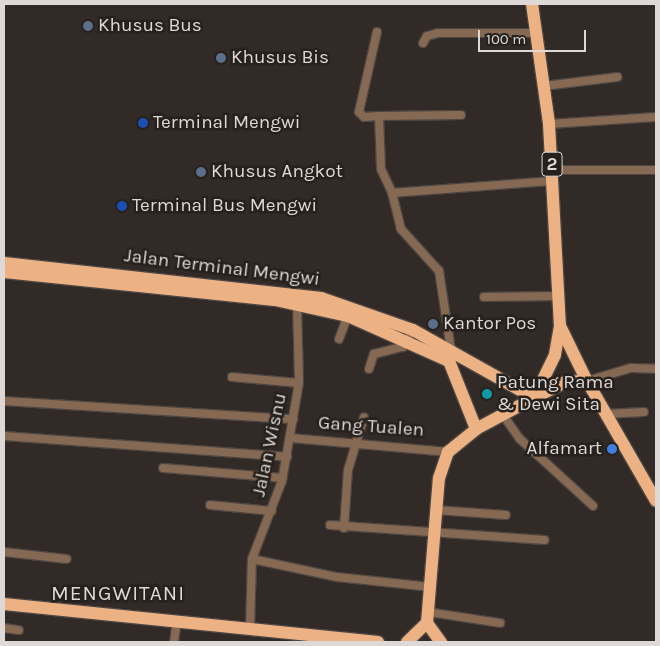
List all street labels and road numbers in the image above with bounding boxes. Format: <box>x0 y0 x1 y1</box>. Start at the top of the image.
road number: 2 <box>541 148 563 180</box>
street label: Jalan Terminal Mengwi <box>123 245 321 291</box>
street label: Jalan Wisnu <box>248 391 292 499</box>
street label: Gang Tualen <box>317 412 425 442</box>

